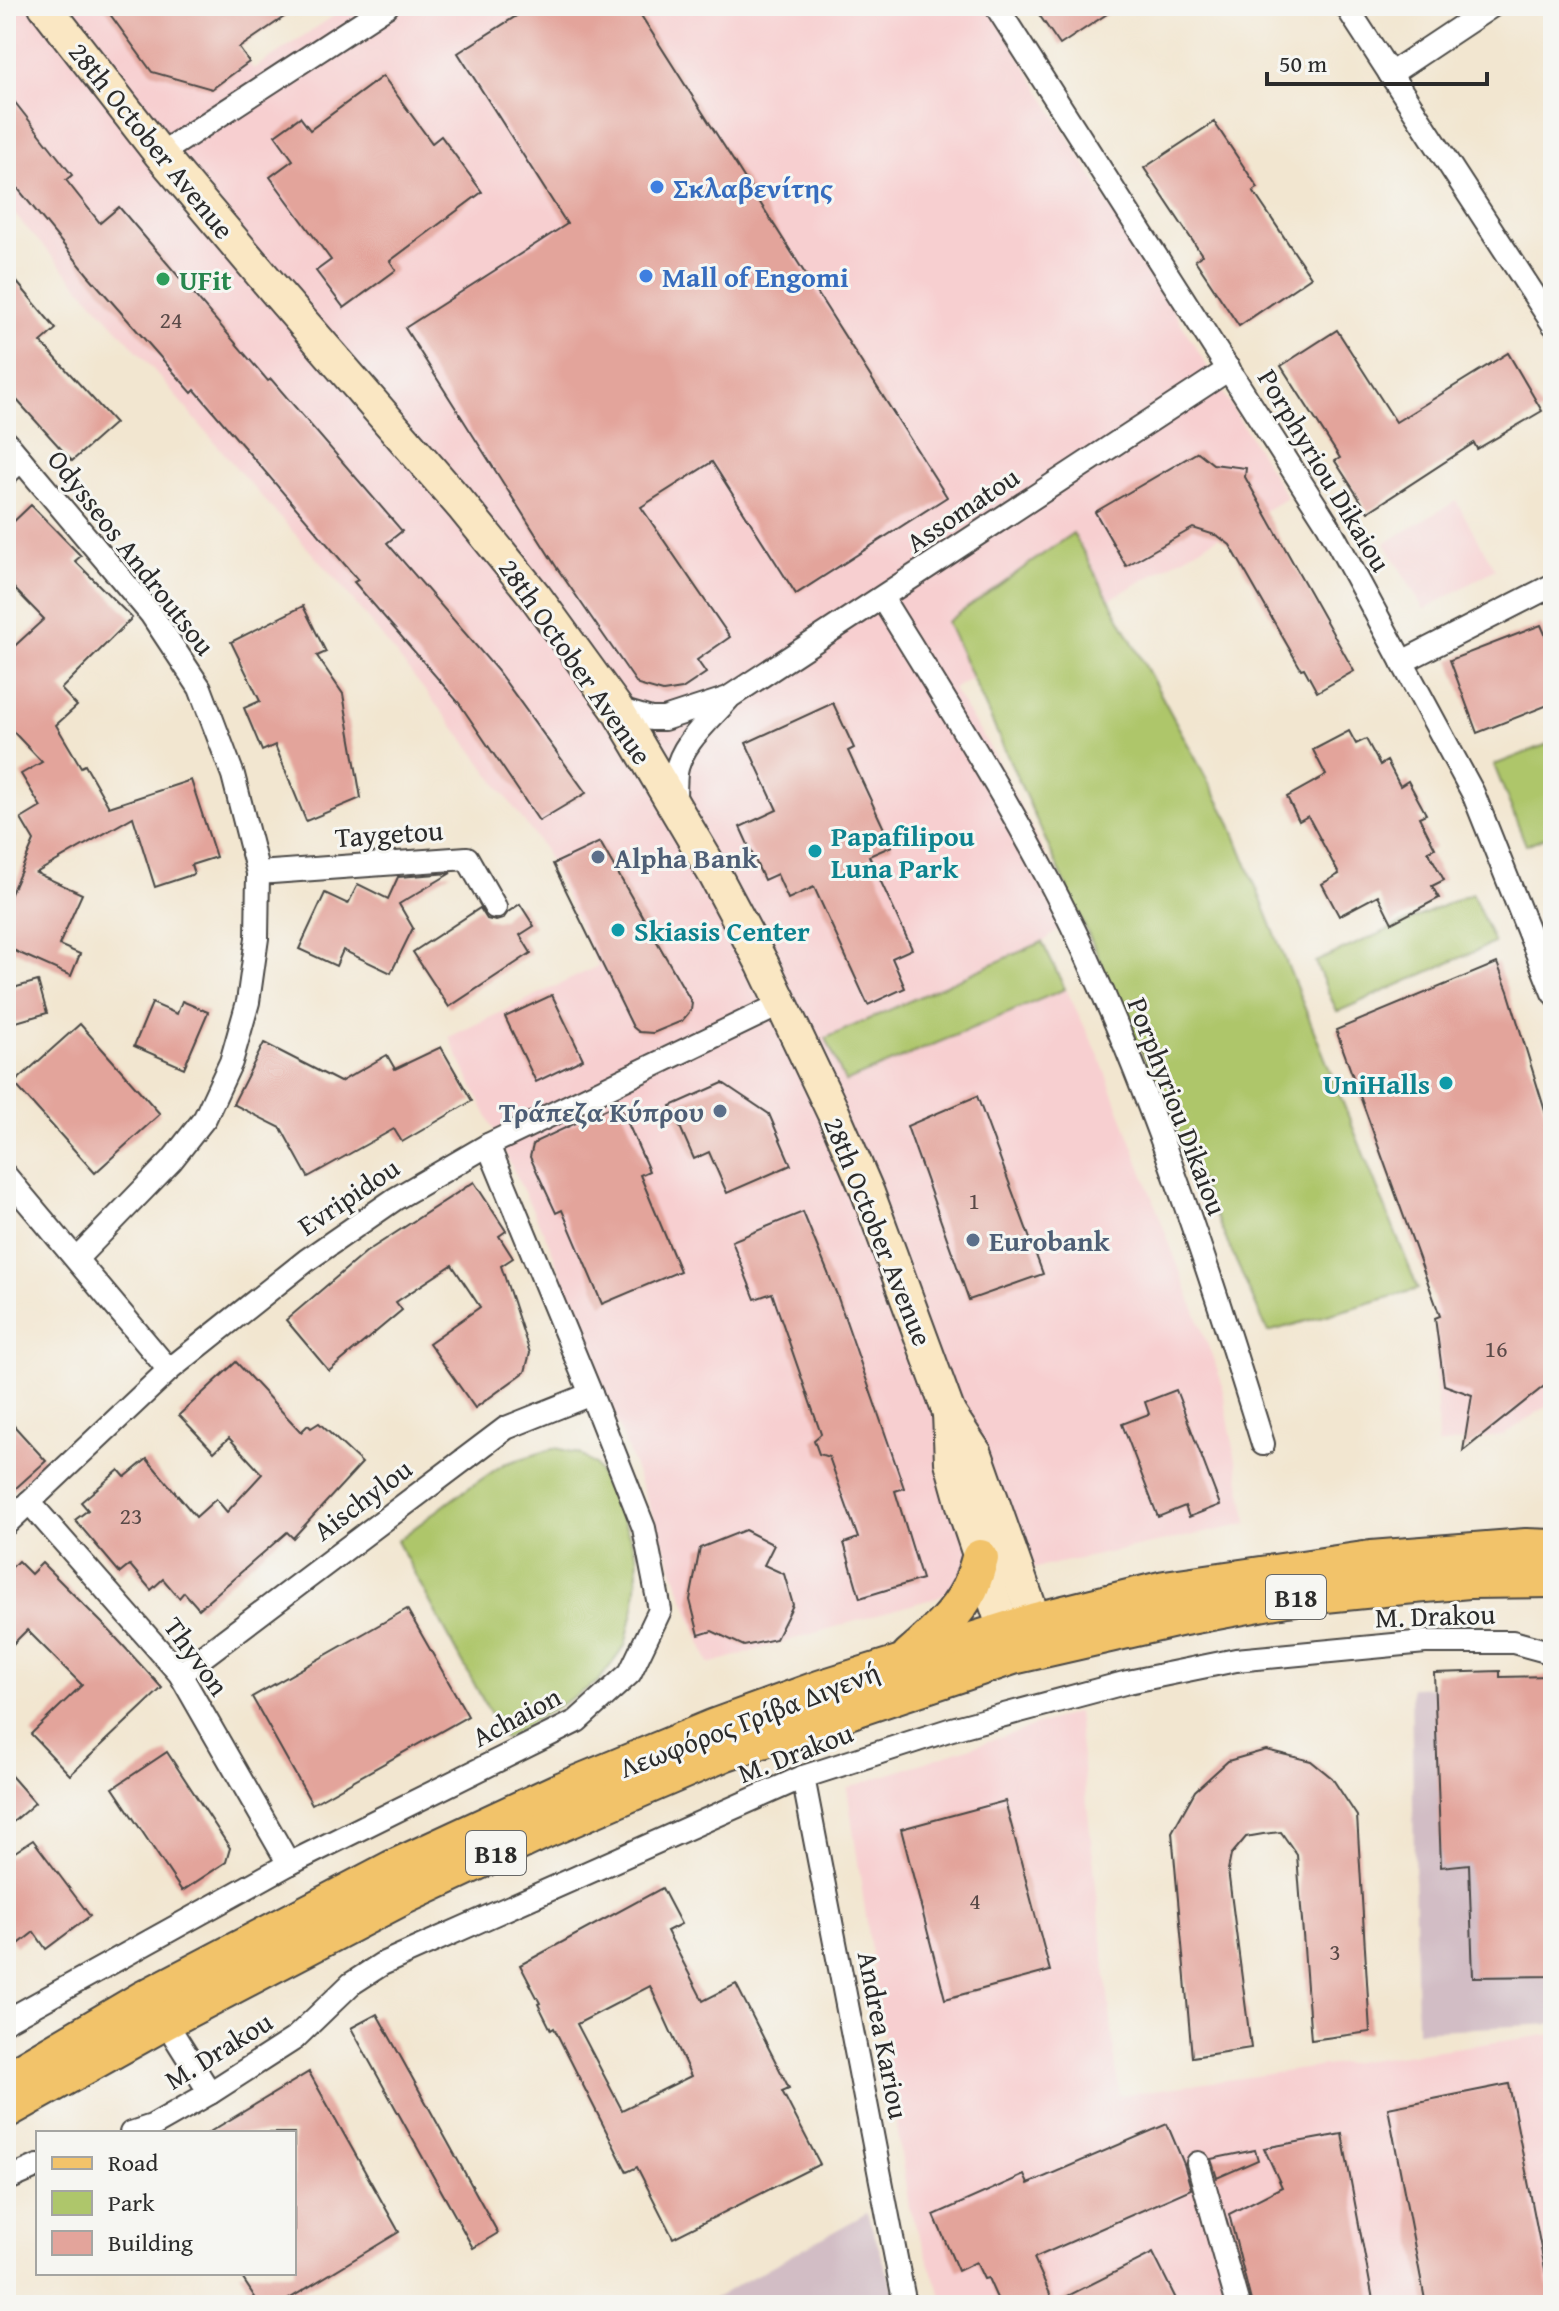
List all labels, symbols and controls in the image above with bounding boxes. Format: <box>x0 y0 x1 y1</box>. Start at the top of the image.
street label: 28th October Avenue <box>59 32 245 248</box>
scale bar <box>1267 36 1487 86</box>
text: 50 m <box>1279 46 1327 81</box>
place label: Σκλαβενίτης <box>673 167 833 208</box>
marker: Σκλαβενίτης <box>648 178 666 196</box>
place label: Mall of Engomi <box>662 256 849 297</box>
place label: UFit <box>179 259 232 300</box>
marker: Mall of Engomi <box>637 267 655 285</box>
marker: UFit <box>154 270 172 288</box>
house number: 24 <box>159 302 183 337</box>
street label: Porphyriou Dikaiou <box>1248 361 1402 579</box>
street label: Odysseos Androutsou <box>38 440 226 664</box>
street label: Assomatou <box>897 456 1027 562</box>
street label: 28th October Avenue <box>489 549 663 773</box>
street label: Taygetou <box>334 809 444 857</box>
place label: Papafilipou Luna Park <box>831 815 975 888</box>
place label: Alpha Bank <box>614 837 759 878</box>
marker: Papafilipou Luna Park <box>806 842 824 860</box>
marker: Alpha Bank <box>589 848 607 866</box>
place label: Skiasis Center <box>634 910 810 951</box>
marker: Skiasis Center <box>609 921 627 939</box>
street label: Porphyriou Dikaiou <box>1118 991 1238 1221</box>
place label: UniHalls <box>1323 1063 1430 1104</box>
marker: UniHalls <box>1437 1074 1455 1092</box>
place label: Τράπεζα Κύπρου <box>499 1091 704 1132</box>
marker: Τράπεζα Κύπρου <box>711 1102 729 1120</box>
street label: 28th October Avenue <box>814 1110 944 1352</box>
street label: Evripidou <box>289 1147 407 1245</box>
house number: 1 <box>968 1183 980 1218</box>
place label: Eurobank <box>989 1220 1111 1261</box>
marker: Eurobank <box>964 1231 982 1249</box>
house number: 16 <box>1484 1331 1508 1366</box>
street label: Aischylou <box>304 1448 420 1550</box>
house number: 23 <box>119 1498 143 1533</box>
road number: B18 <box>1266 1575 1326 1619</box>
street label: M. Drakou <box>1374 1592 1496 1638</box>
street label: Thyvon <box>154 1608 240 1704</box>
street label: Λεωφόρος Γρίβα Διγενή <box>613 1650 885 1788</box>
street label: Achaion <box>464 1675 568 1757</box>
street label: M. Drakou <box>731 1711 859 1793</box>
road number: B18 <box>466 1831 526 1875</box>
house number: 4 <box>969 1883 981 1918</box>
house number: 3 <box>1329 1934 1341 1969</box>
street label: Andrea Kariou <box>848 1948 920 2122</box>
street label: M. Drakou <box>156 2001 280 2099</box>
legend <box>36 2131 296 2275</box>
text: Road <box>108 2145 158 2180</box>
text: Park <box>108 2185 155 2220</box>
text: Building <box>108 2225 193 2260</box>

